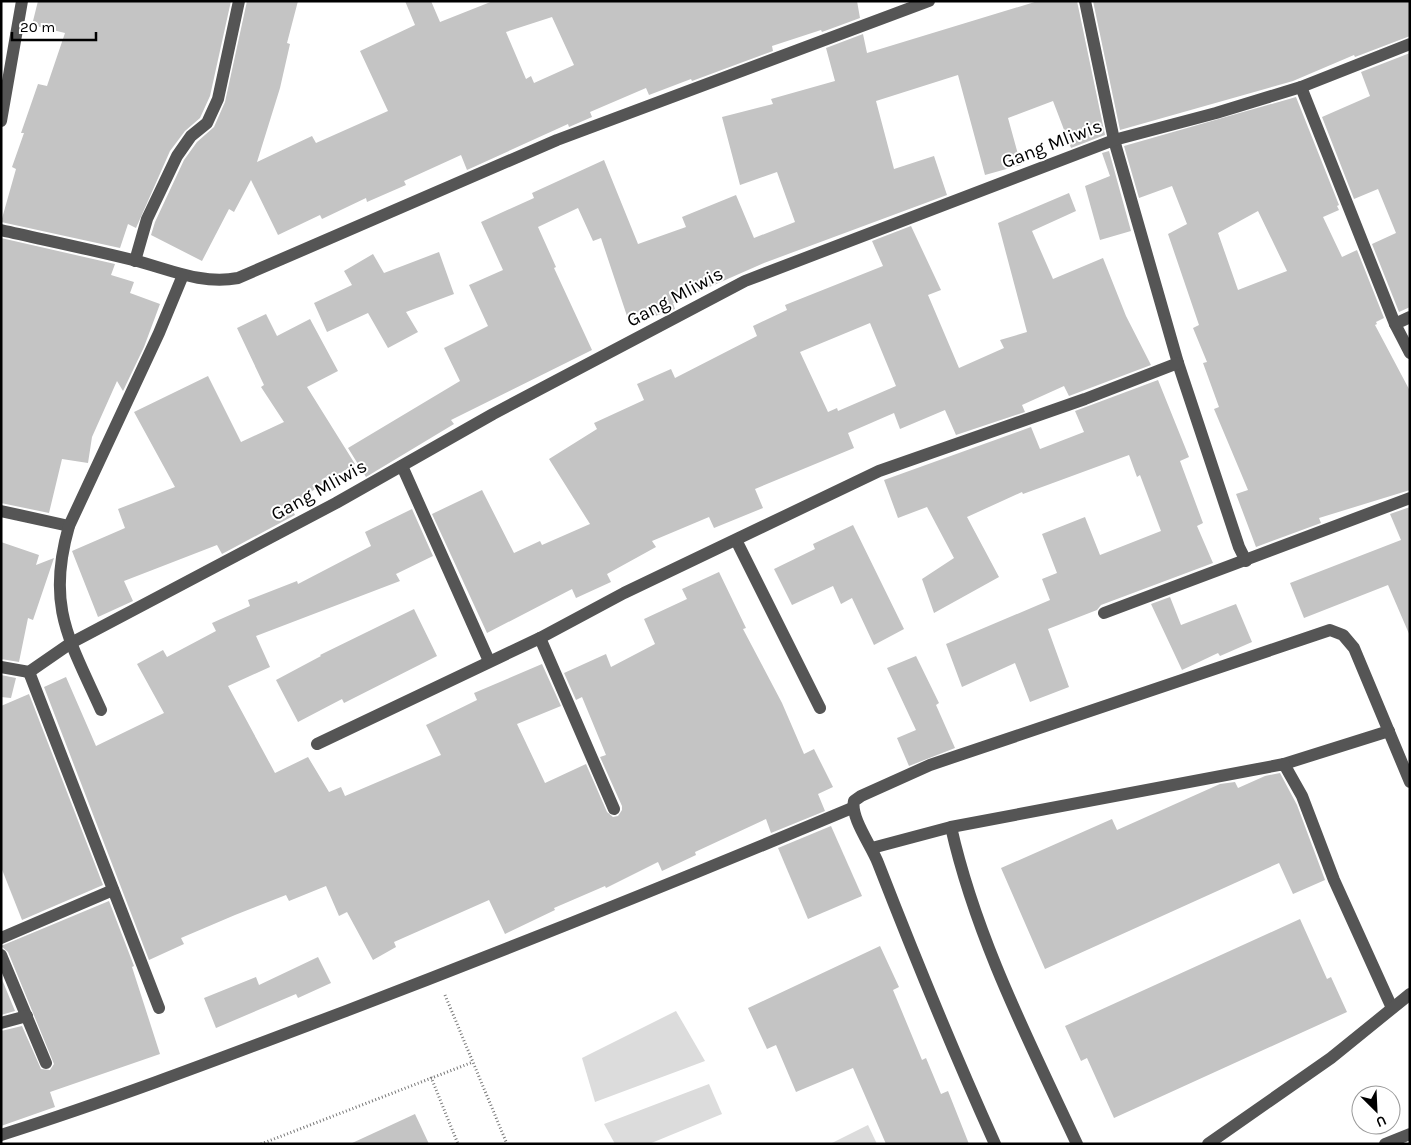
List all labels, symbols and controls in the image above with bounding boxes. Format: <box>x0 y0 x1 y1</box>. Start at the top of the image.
scale bar <box>12 10 96 42</box>
text: 20 m <box>20 18 55 36</box>
street label: Gang Mliwis <box>999 115 1105 173</box>
street label: Gang Mliwis <box>623 262 727 332</box>
street label: Gang Mliwis <box>267 455 371 525</box>
north arrow <box>1351 1085 1401 1135</box>
text: U <box>1373 1112 1389 1131</box>

